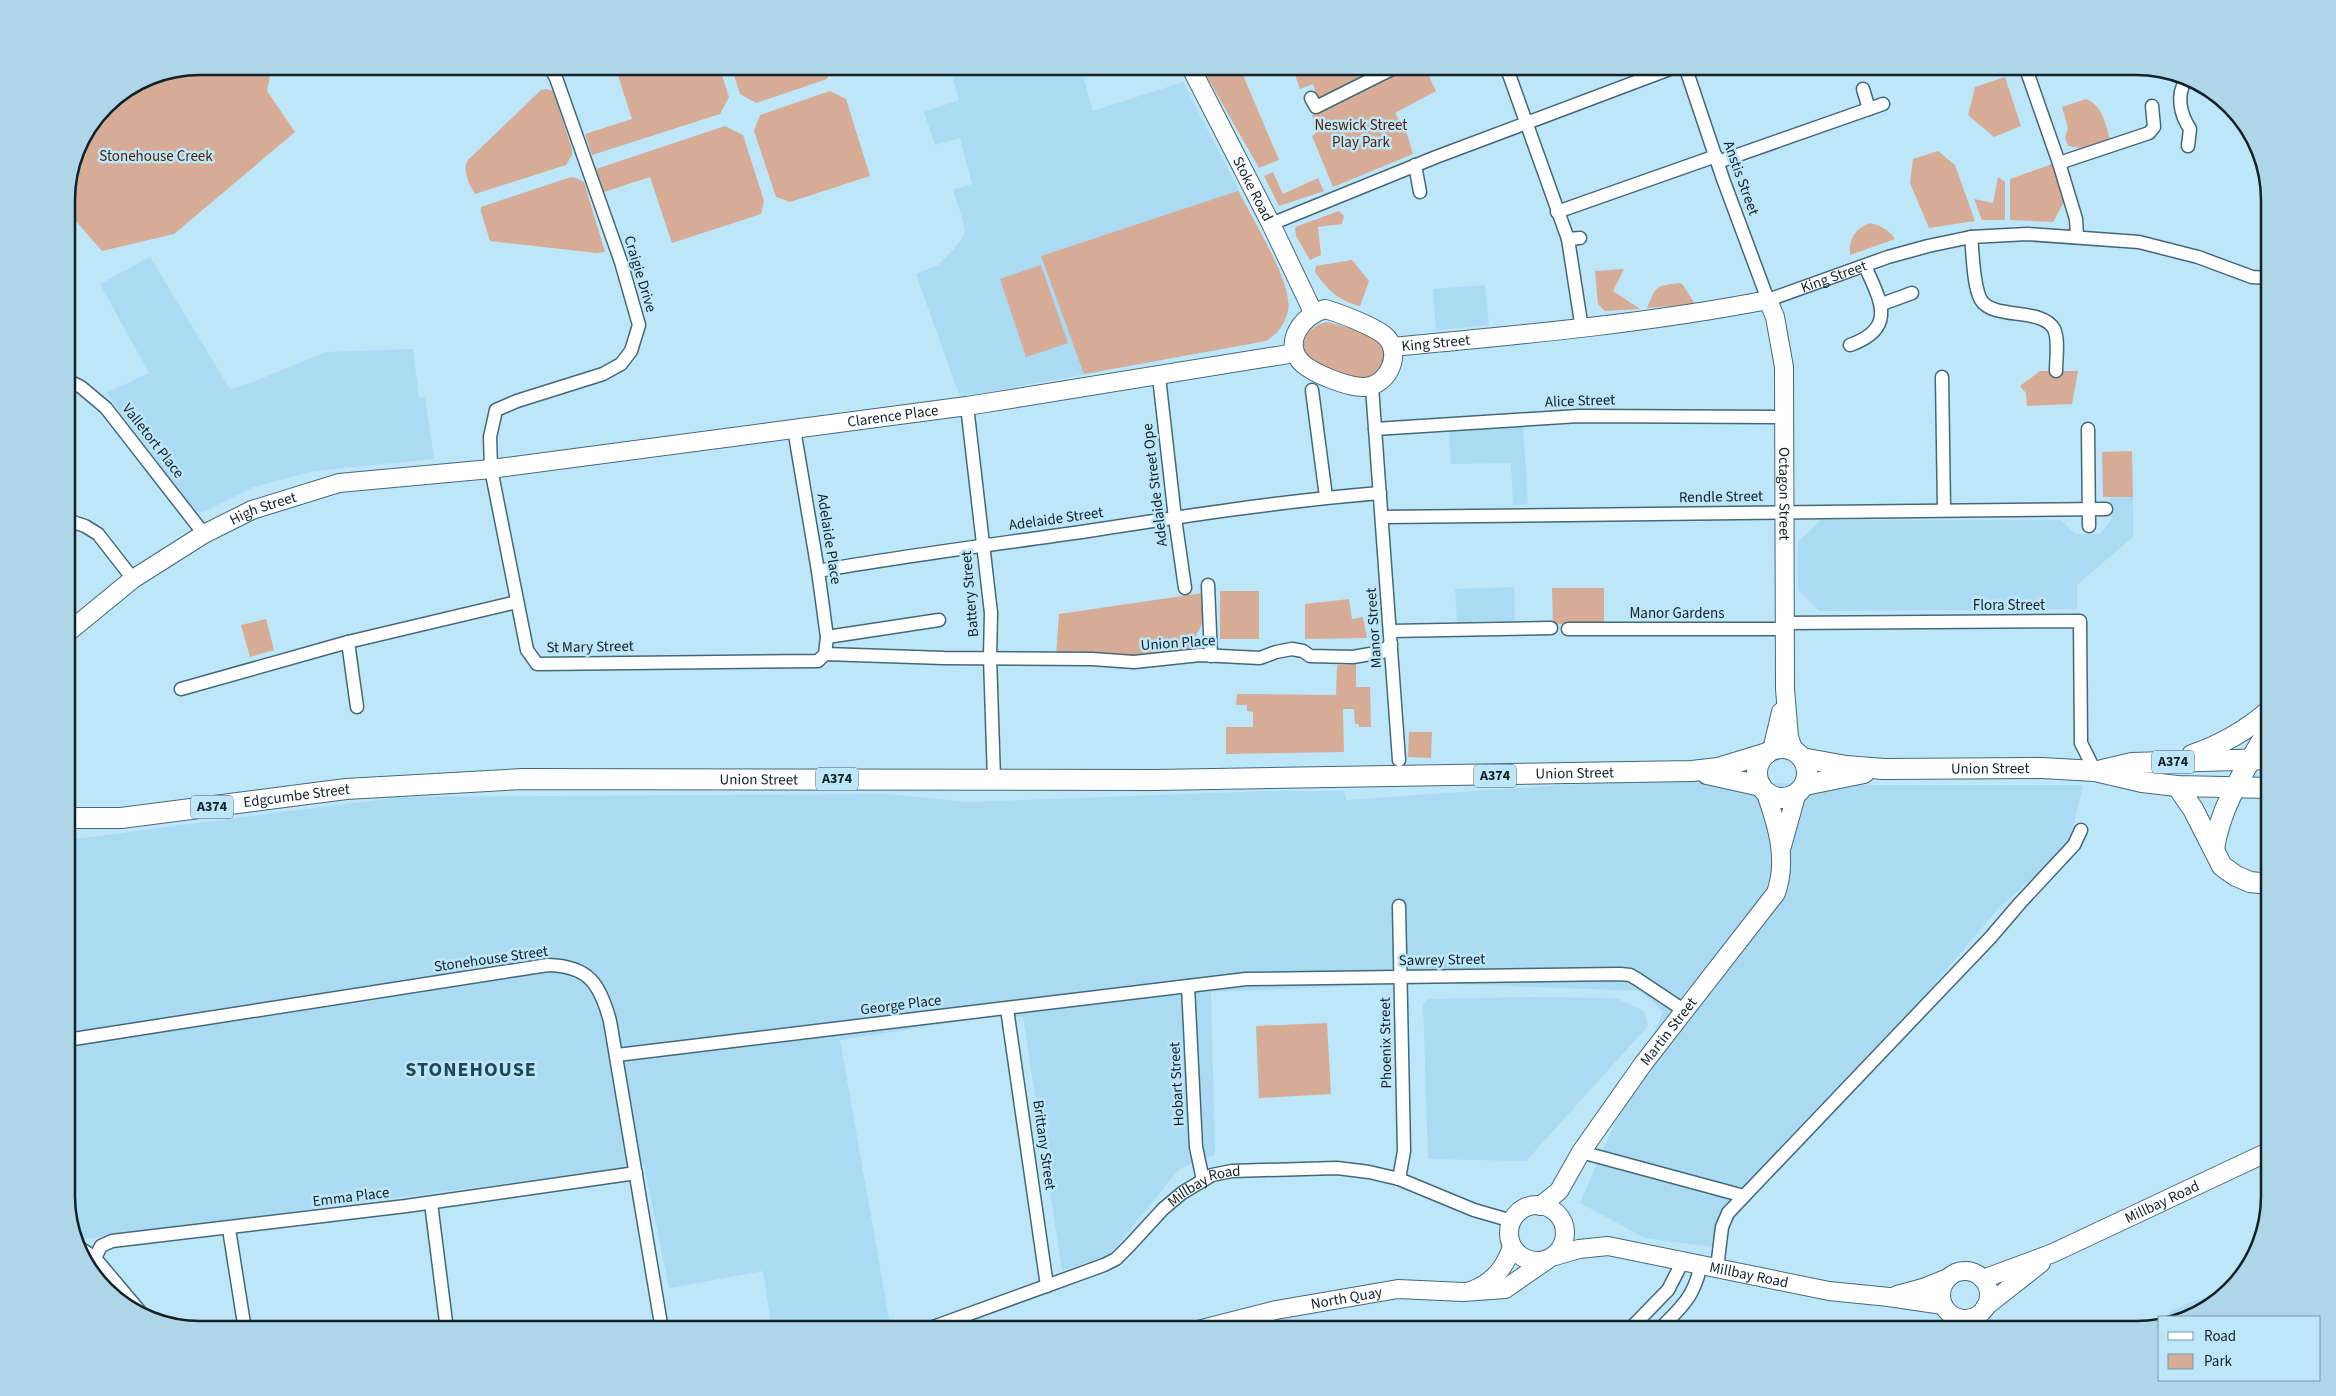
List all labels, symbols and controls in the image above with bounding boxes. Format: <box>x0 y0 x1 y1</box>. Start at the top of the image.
park label: Neswick Street Play Park <box>1315 115 1407 153</box>
street label: Anstis Street <box>1718 138 1764 218</box>
park label: Stonehouse Creek <box>99 146 213 167</box>
street label: Stoke Road <box>1228 153 1278 225</box>
street label: Craigie Drive <box>618 233 662 315</box>
street label: King Street <box>1798 255 1870 298</box>
street label: King Street <box>1401 329 1471 357</box>
street label: Alice Street <box>1545 389 1615 413</box>
street label: Valletort Place <box>117 399 189 483</box>
street label: Clarence Place <box>846 399 940 432</box>
street label: Adelaide Street Ope <box>1137 422 1173 548</box>
street label: Octagon Street <box>1774 447 1795 540</box>
street label: High Street <box>226 486 299 530</box>
street label: Rendle Street <box>1679 486 1763 508</box>
street label: Adelaide Place <box>811 492 847 586</box>
street label: Adelaide Street <box>1007 502 1105 536</box>
street label: Battery Street <box>956 550 984 638</box>
street label: Manor Street <box>1361 587 1387 669</box>
street label: Flora Street <box>1973 595 2045 616</box>
street label: Manor Gardens <box>1629 603 1725 624</box>
street label: Union Place <box>1140 630 1216 656</box>
street label: St Mary Street <box>546 636 634 658</box>
road number: A374 <box>2152 750 2194 774</box>
street label: Union Street <box>1951 758 2030 779</box>
street label: Union Street <box>1535 762 1614 784</box>
road number: A374 <box>1474 764 1516 788</box>
road number: A374 <box>816 768 858 791</box>
street label: Union Street <box>720 769 798 790</box>
street label: Edgcumbe Street <box>242 778 350 813</box>
road number: A374 <box>191 796 233 819</box>
street label: Stonehouse Street <box>433 941 549 977</box>
street label: Sawrey Street <box>1399 949 1485 971</box>
street label: George Place <box>859 990 943 1020</box>
street label: Martin Street <box>1635 993 1702 1070</box>
street label: Phoenix Street <box>1375 997 1397 1089</box>
street label: Hobart Street <box>1164 1041 1190 1127</box>
district label: STONEHOUSE <box>405 1056 537 1084</box>
street label: Brittany Street <box>1027 1099 1061 1191</box>
street label: Millbay Road <box>1163 1160 1241 1212</box>
street label: Millbay Road <box>2121 1175 2203 1228</box>
street label: Emma Place <box>311 1182 391 1212</box>
street label: Millbay Road <box>1708 1256 1790 1293</box>
street label: North Quay <box>1309 1281 1384 1314</box>
legend <box>2158 1316 2321 1381</box>
text: Road <box>2204 1326 2236 1347</box>
text: Park <box>2204 1351 2233 1372</box>

